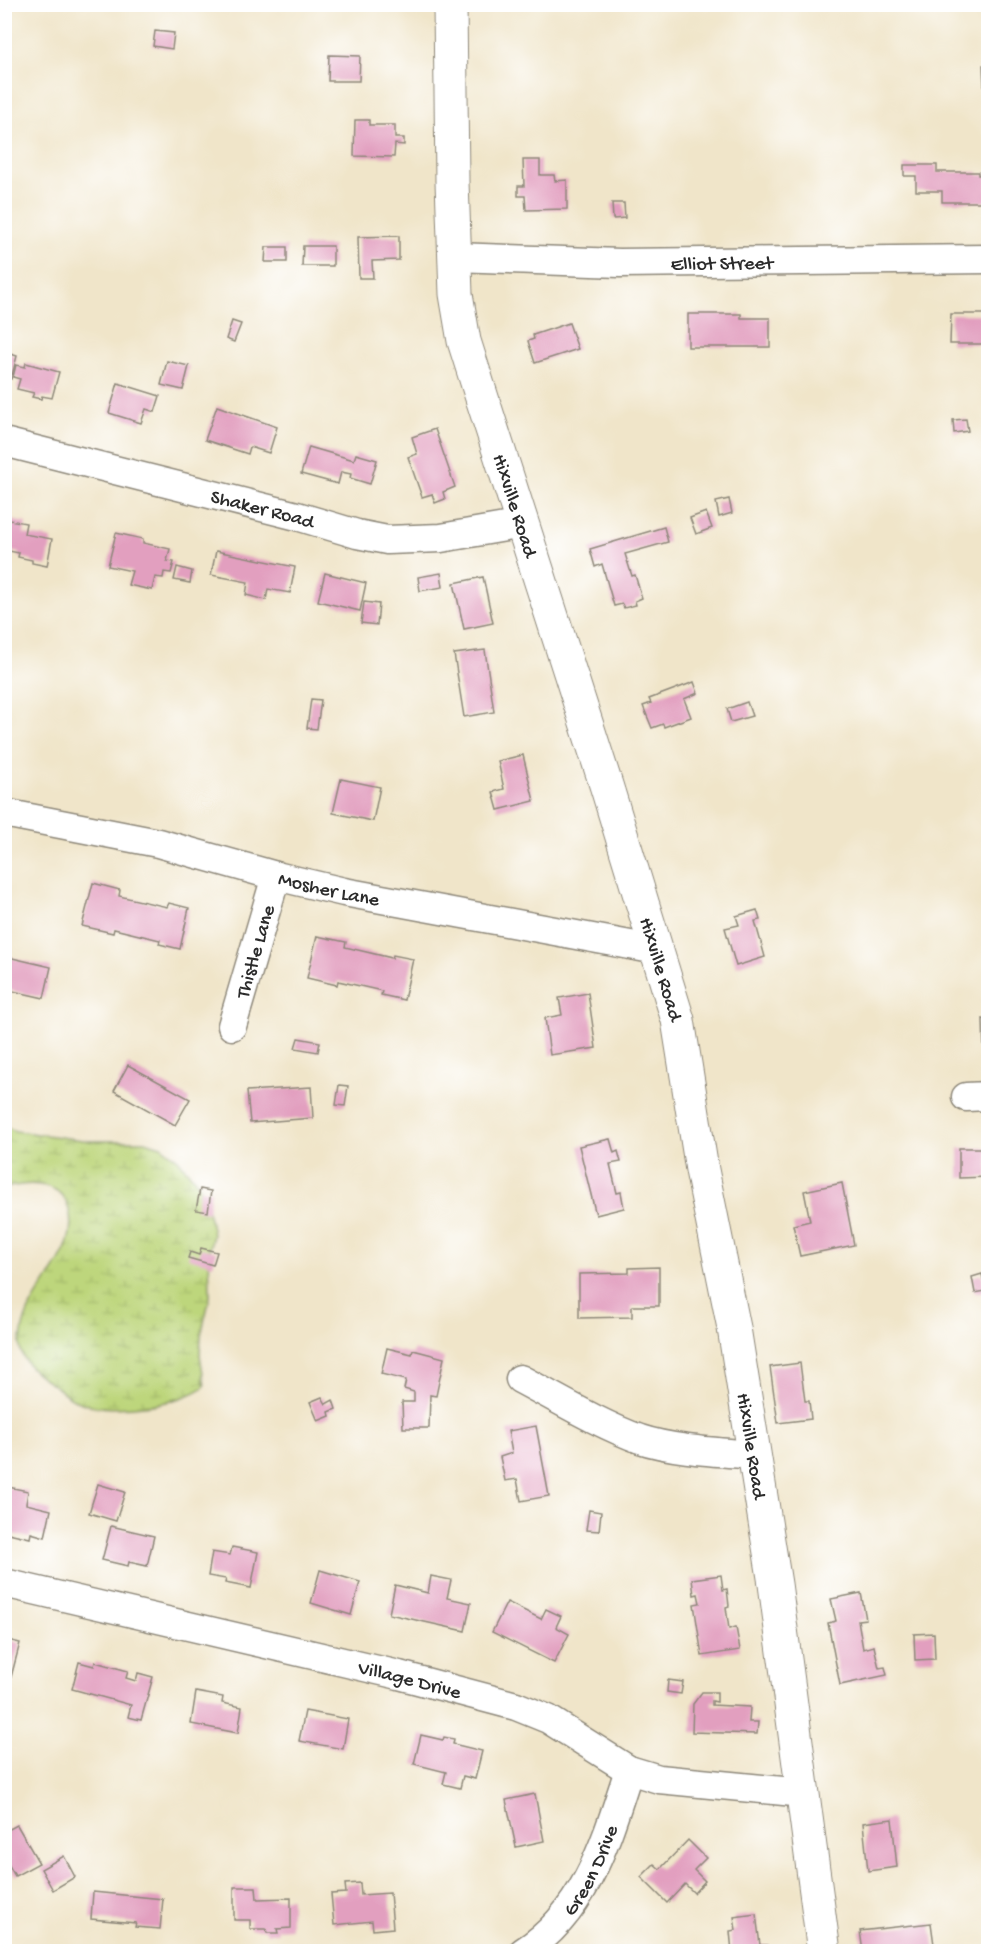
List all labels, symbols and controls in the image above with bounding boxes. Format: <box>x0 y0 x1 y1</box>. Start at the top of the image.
street label: Elliot Street <box>671 253 775 277</box>
street label: Hixville Road <box>486 452 541 563</box>
street label: Shaker Road <box>208 487 319 536</box>
street label: Mosher Lane <box>276 869 382 913</box>
street label: Thistle Lane <box>232 902 282 1002</box>
street label: Hixville Road <box>632 915 686 1026</box>
street label: Hixville Road <box>730 1392 770 1503</box>
street label: Village Drive <box>354 1658 464 1706</box>
street label: Green Drive <box>560 1822 625 1921</box>

